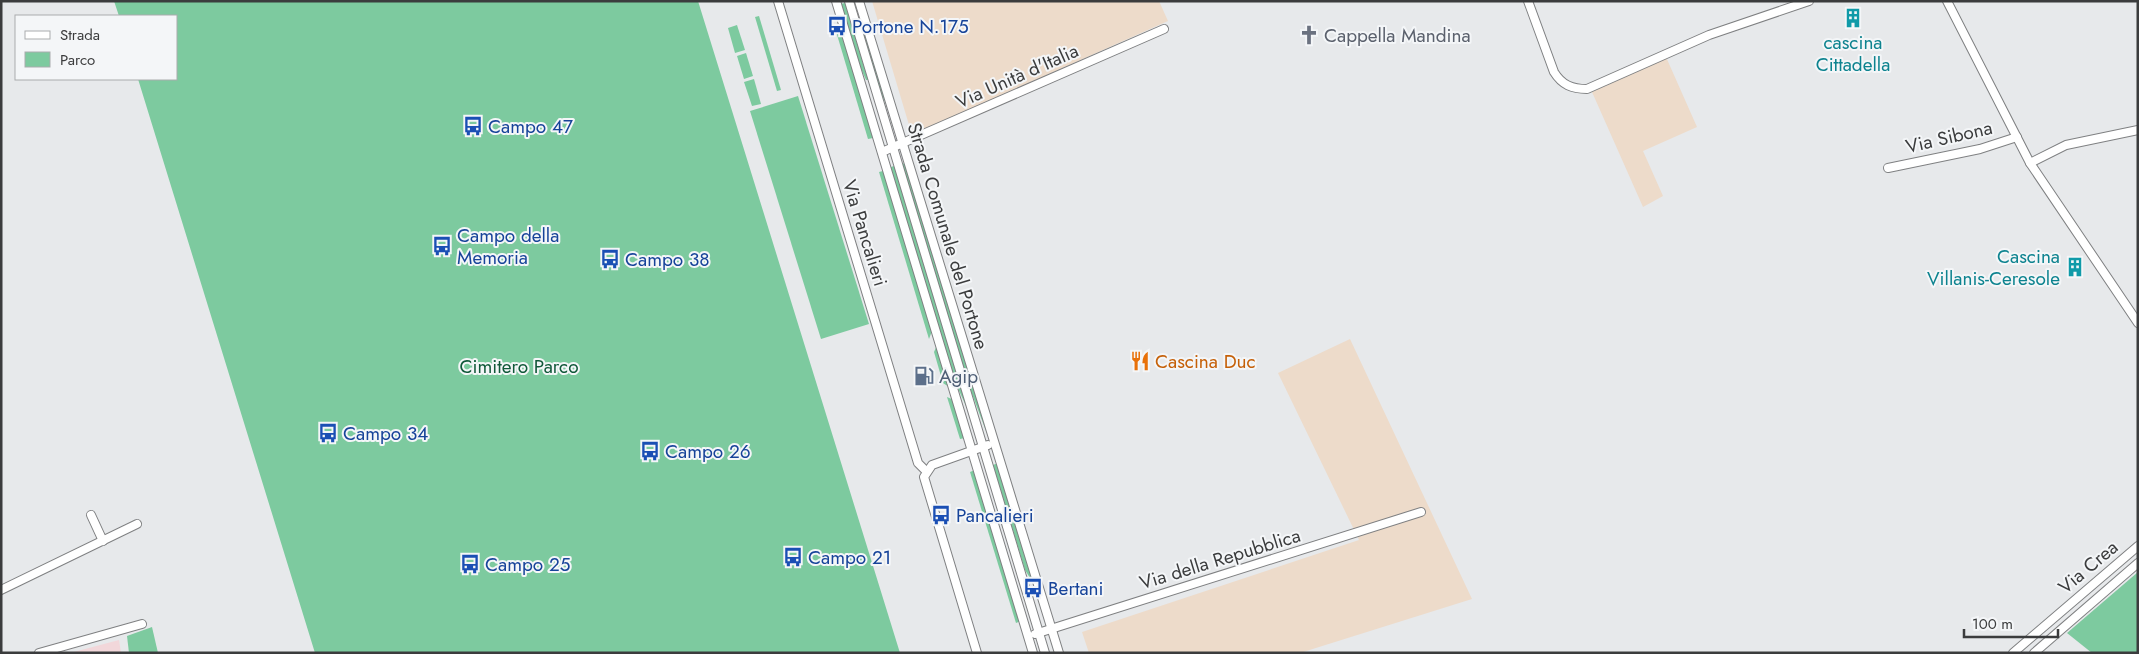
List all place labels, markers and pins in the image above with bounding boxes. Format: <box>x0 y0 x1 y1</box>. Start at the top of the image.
building icon: cascina Cittadella <box>1842 7 1864 29</box>
place label: Portone N.175 <box>852 13 969 40</box>
bus stop icon: Portone N.175 <box>826 15 848 37</box>
place label: Cappella Mandina <box>1324 22 1471 49</box>
church icon: Cappella Mandina <box>1298 24 1320 46</box>
place label: cascina Cittadella <box>1816 29 1890 78</box>
place label: Campo 47 <box>488 113 573 140</box>
bus stop icon: Campo 47 <box>462 115 484 137</box>
place label: Campo della Memoria <box>457 222 559 271</box>
bus stop icon: Campo della Memoria <box>431 235 453 257</box>
place label: Cascina Villanis-Ceresole <box>1927 243 2060 292</box>
place label: Campo 38 <box>625 246 710 273</box>
bus stop icon: Campo 38 <box>599 248 621 270</box>
building icon: Cascina Villanis-Ceresole <box>2064 256 2086 278</box>
place label: Cascina Duc <box>1155 348 1256 375</box>
restaurant icon: Cascina Duc <box>1129 350 1151 372</box>
place label: Agip <box>939 363 978 390</box>
fuel station icon: Agip <box>913 365 935 387</box>
place label: Campo 34 <box>343 420 428 447</box>
bus stop icon: Campo 34 <box>317 422 339 444</box>
place label: Campo 26 <box>665 438 751 465</box>
bus stop icon: Campo 26 <box>639 440 661 462</box>
place label: Pancalieri <box>956 502 1034 529</box>
bus stop icon: Pancalieri <box>930 504 952 526</box>
place label: Campo 21 <box>808 544 891 571</box>
bus stop icon: Campo 21 <box>782 546 804 568</box>
place label: Campo 25 <box>485 551 570 578</box>
bus stop icon: Campo 25 <box>459 553 481 575</box>
place label: Bertani <box>1048 575 1104 602</box>
bus stop icon: Bertani <box>1022 577 1044 599</box>

